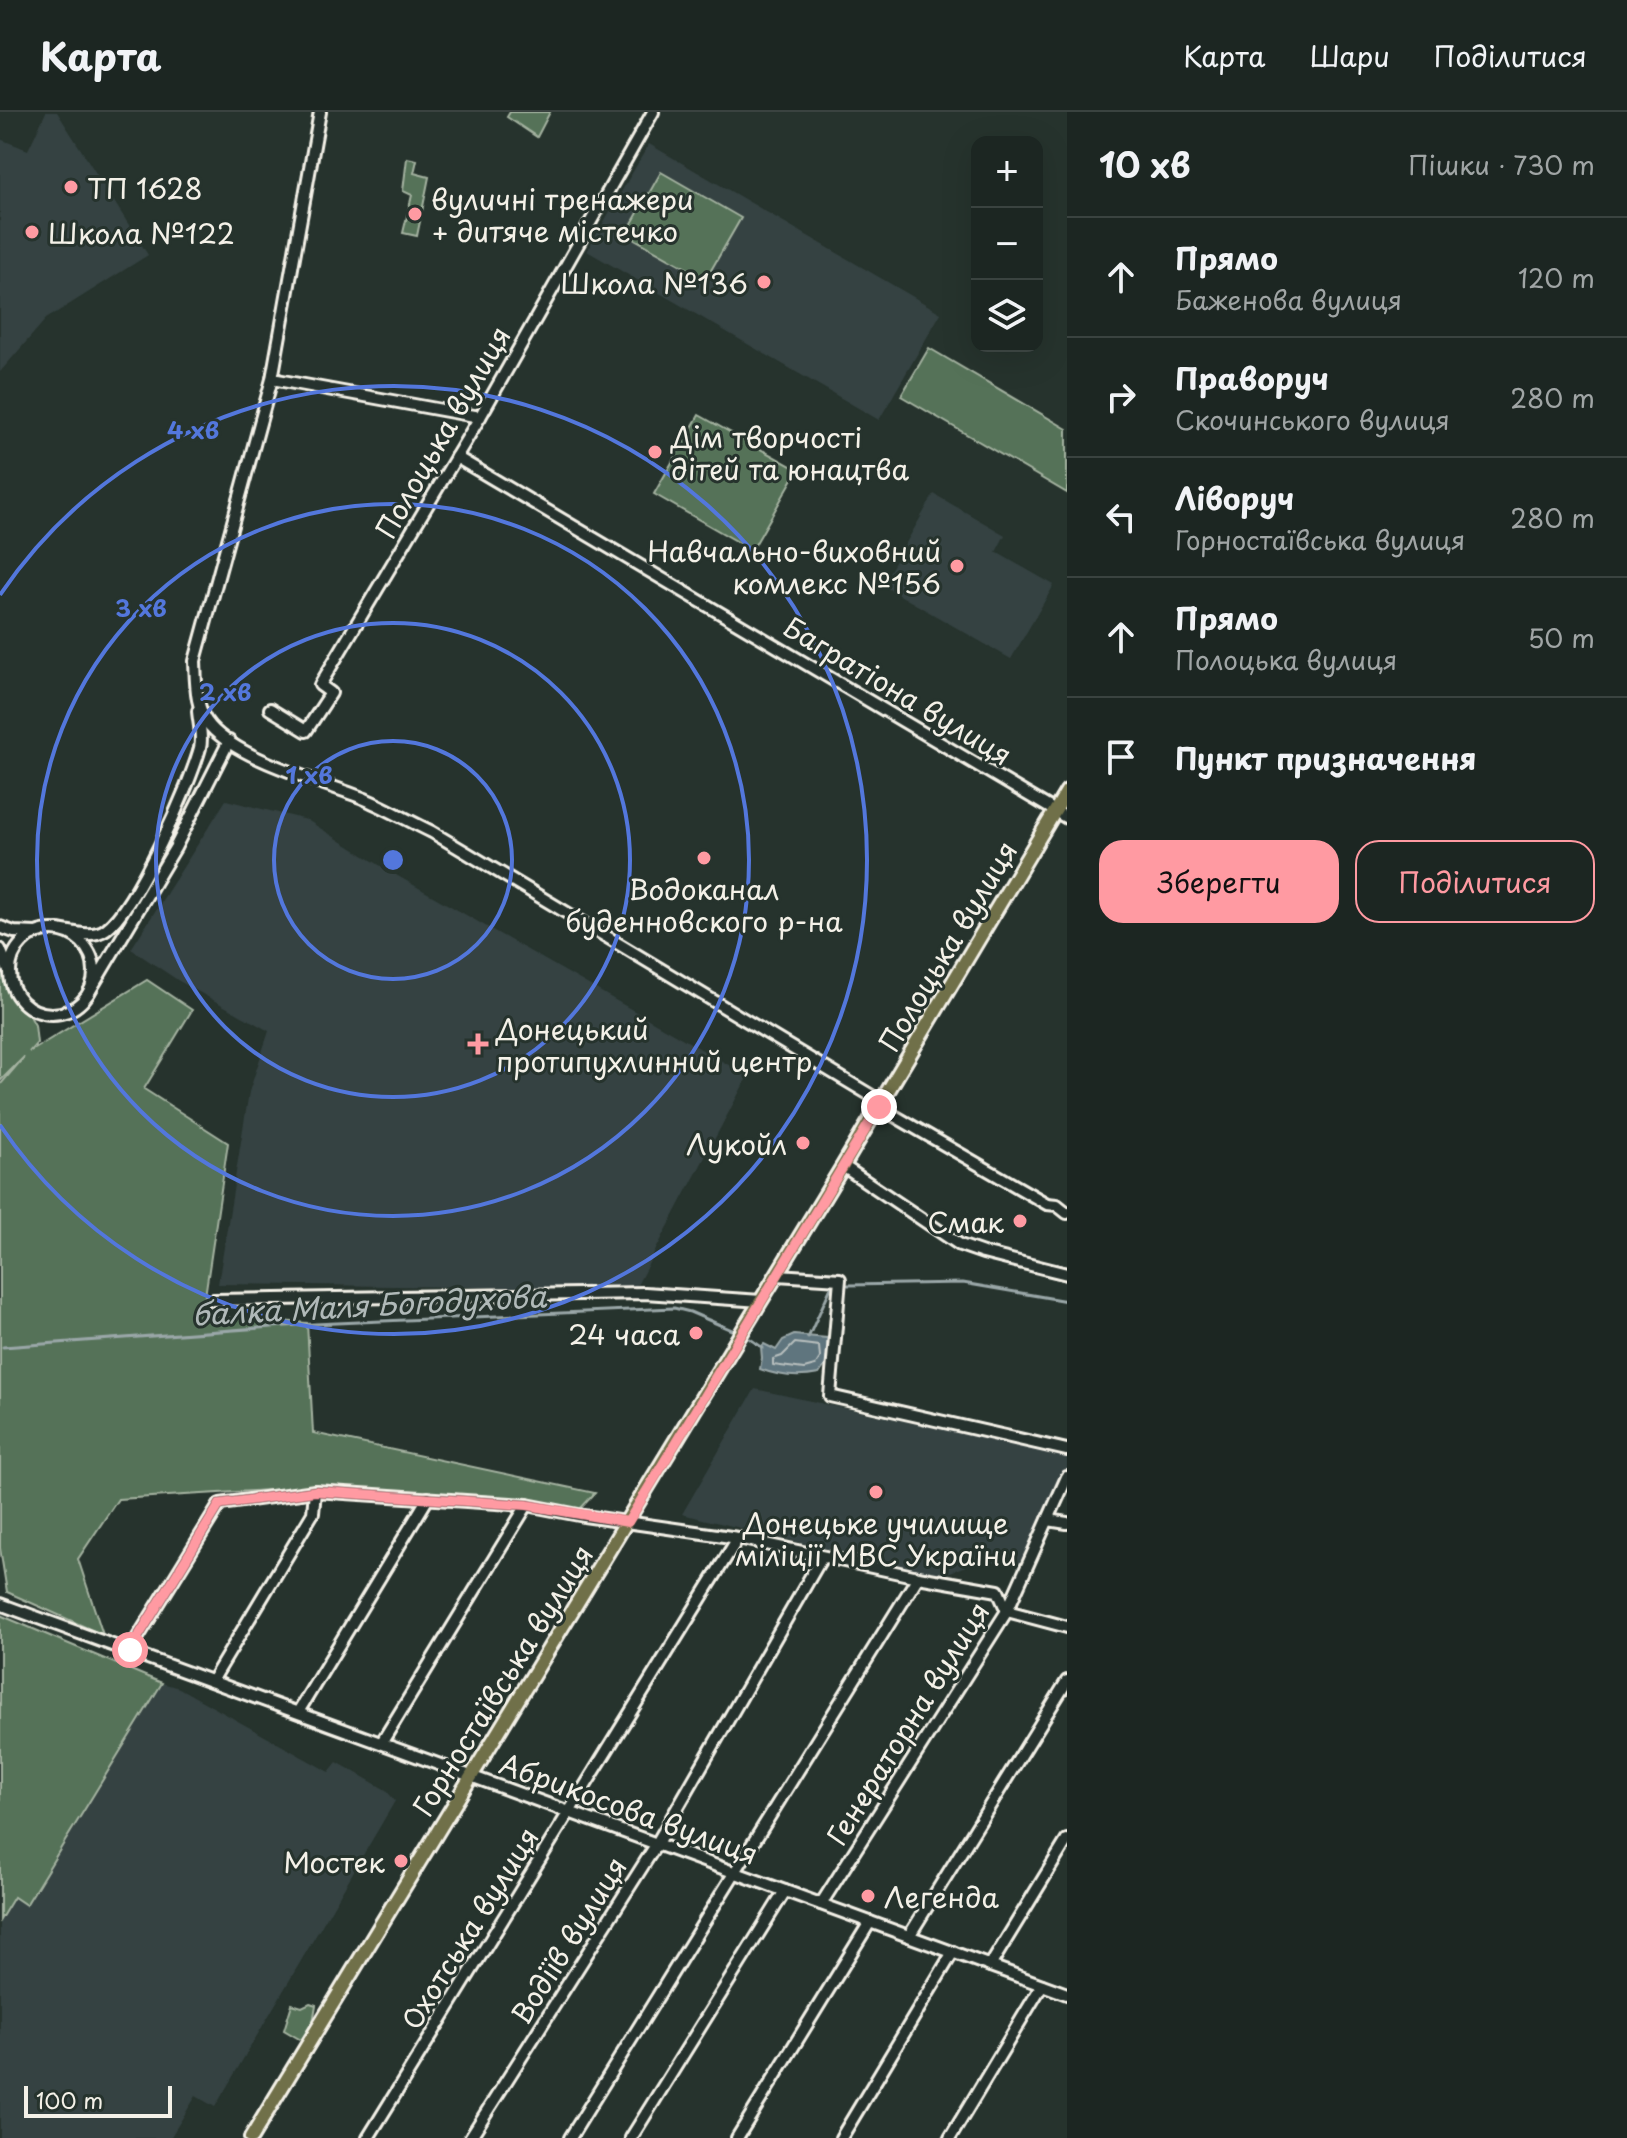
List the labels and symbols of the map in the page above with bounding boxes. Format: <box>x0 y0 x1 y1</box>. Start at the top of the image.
place label: ТП 1628 <box>87 166 203 209</box>
place label: вуличні тренажери + дитяче містечко <box>431 177 694 252</box>
marker: ТП 1628 <box>62 178 80 196</box>
marker: вуличні тренажери + дитяче містечко <box>406 205 424 223</box>
place label: Школа №122 <box>48 211 235 254</box>
marker: Школа №122 <box>23 223 41 241</box>
place label: Школа №136 <box>561 261 748 304</box>
marker: Школа №136 <box>755 273 773 291</box>
street label: Полоцька вулиця <box>364 318 520 546</box>
text: 4 хв <box>167 411 219 447</box>
place label: Дім творчості дітей та юнацтва <box>670 415 909 490</box>
marker: Дім творчості дітей та юнацтва <box>646 443 664 461</box>
place label: Навчально-виховний комлекс №156 <box>647 529 941 604</box>
marker: Навчально-виховний комлекс №156 <box>948 557 966 575</box>
text: 3 хв <box>115 589 167 625</box>
street label: Багратіона вулиця <box>775 605 1021 775</box>
text: 2 хв <box>199 673 251 709</box>
text: 1 хв <box>285 756 333 792</box>
street label: Полоцька вулиця <box>867 832 1027 1060</box>
centre of rings <box>379 846 407 874</box>
marker: Водоканал буденновского р-на <box>695 849 713 867</box>
place label: Водоканал буденновского р-на <box>565 867 843 942</box>
place label: Донецький протипухлинний центр <box>495 1007 812 1082</box>
marker: Донецький протипухлинний центр <box>467 1033 489 1055</box>
route end <box>861 1089 897 1125</box>
place label: Лукойл <box>686 1122 787 1165</box>
marker: Лукойл <box>794 1134 812 1152</box>
place label: Смак <box>927 1200 1004 1243</box>
marker: Смак <box>1011 1212 1029 1230</box>
water label: балка Маля Богодухова <box>191 1272 549 1336</box>
place label: 24 часа <box>568 1312 680 1355</box>
marker: 24 часа <box>687 1324 705 1342</box>
marker: Донецьке училище міліції МВС України <box>867 1483 885 1501</box>
place label: Донецьке училище міліції МВС України <box>735 1501 1017 1576</box>
street label: Горностаївська вулиця <box>401 1536 603 1824</box>
street label: Генераторна вулиця <box>815 1593 999 1853</box>
route start <box>112 1632 148 1668</box>
street label: Абрикосова вулиця <box>494 1741 764 1875</box>
street label: Охотська вулиця <box>389 1818 549 2038</box>
place label: Мостек <box>283 1840 385 1883</box>
street label: Водіїв вулиця <box>499 1848 637 2032</box>
marker: Мостек <box>392 1852 410 1870</box>
place label: Легенда <box>884 1875 999 1918</box>
marker: Легенда <box>859 1887 877 1905</box>
scale bar <box>24 2082 172 2118</box>

